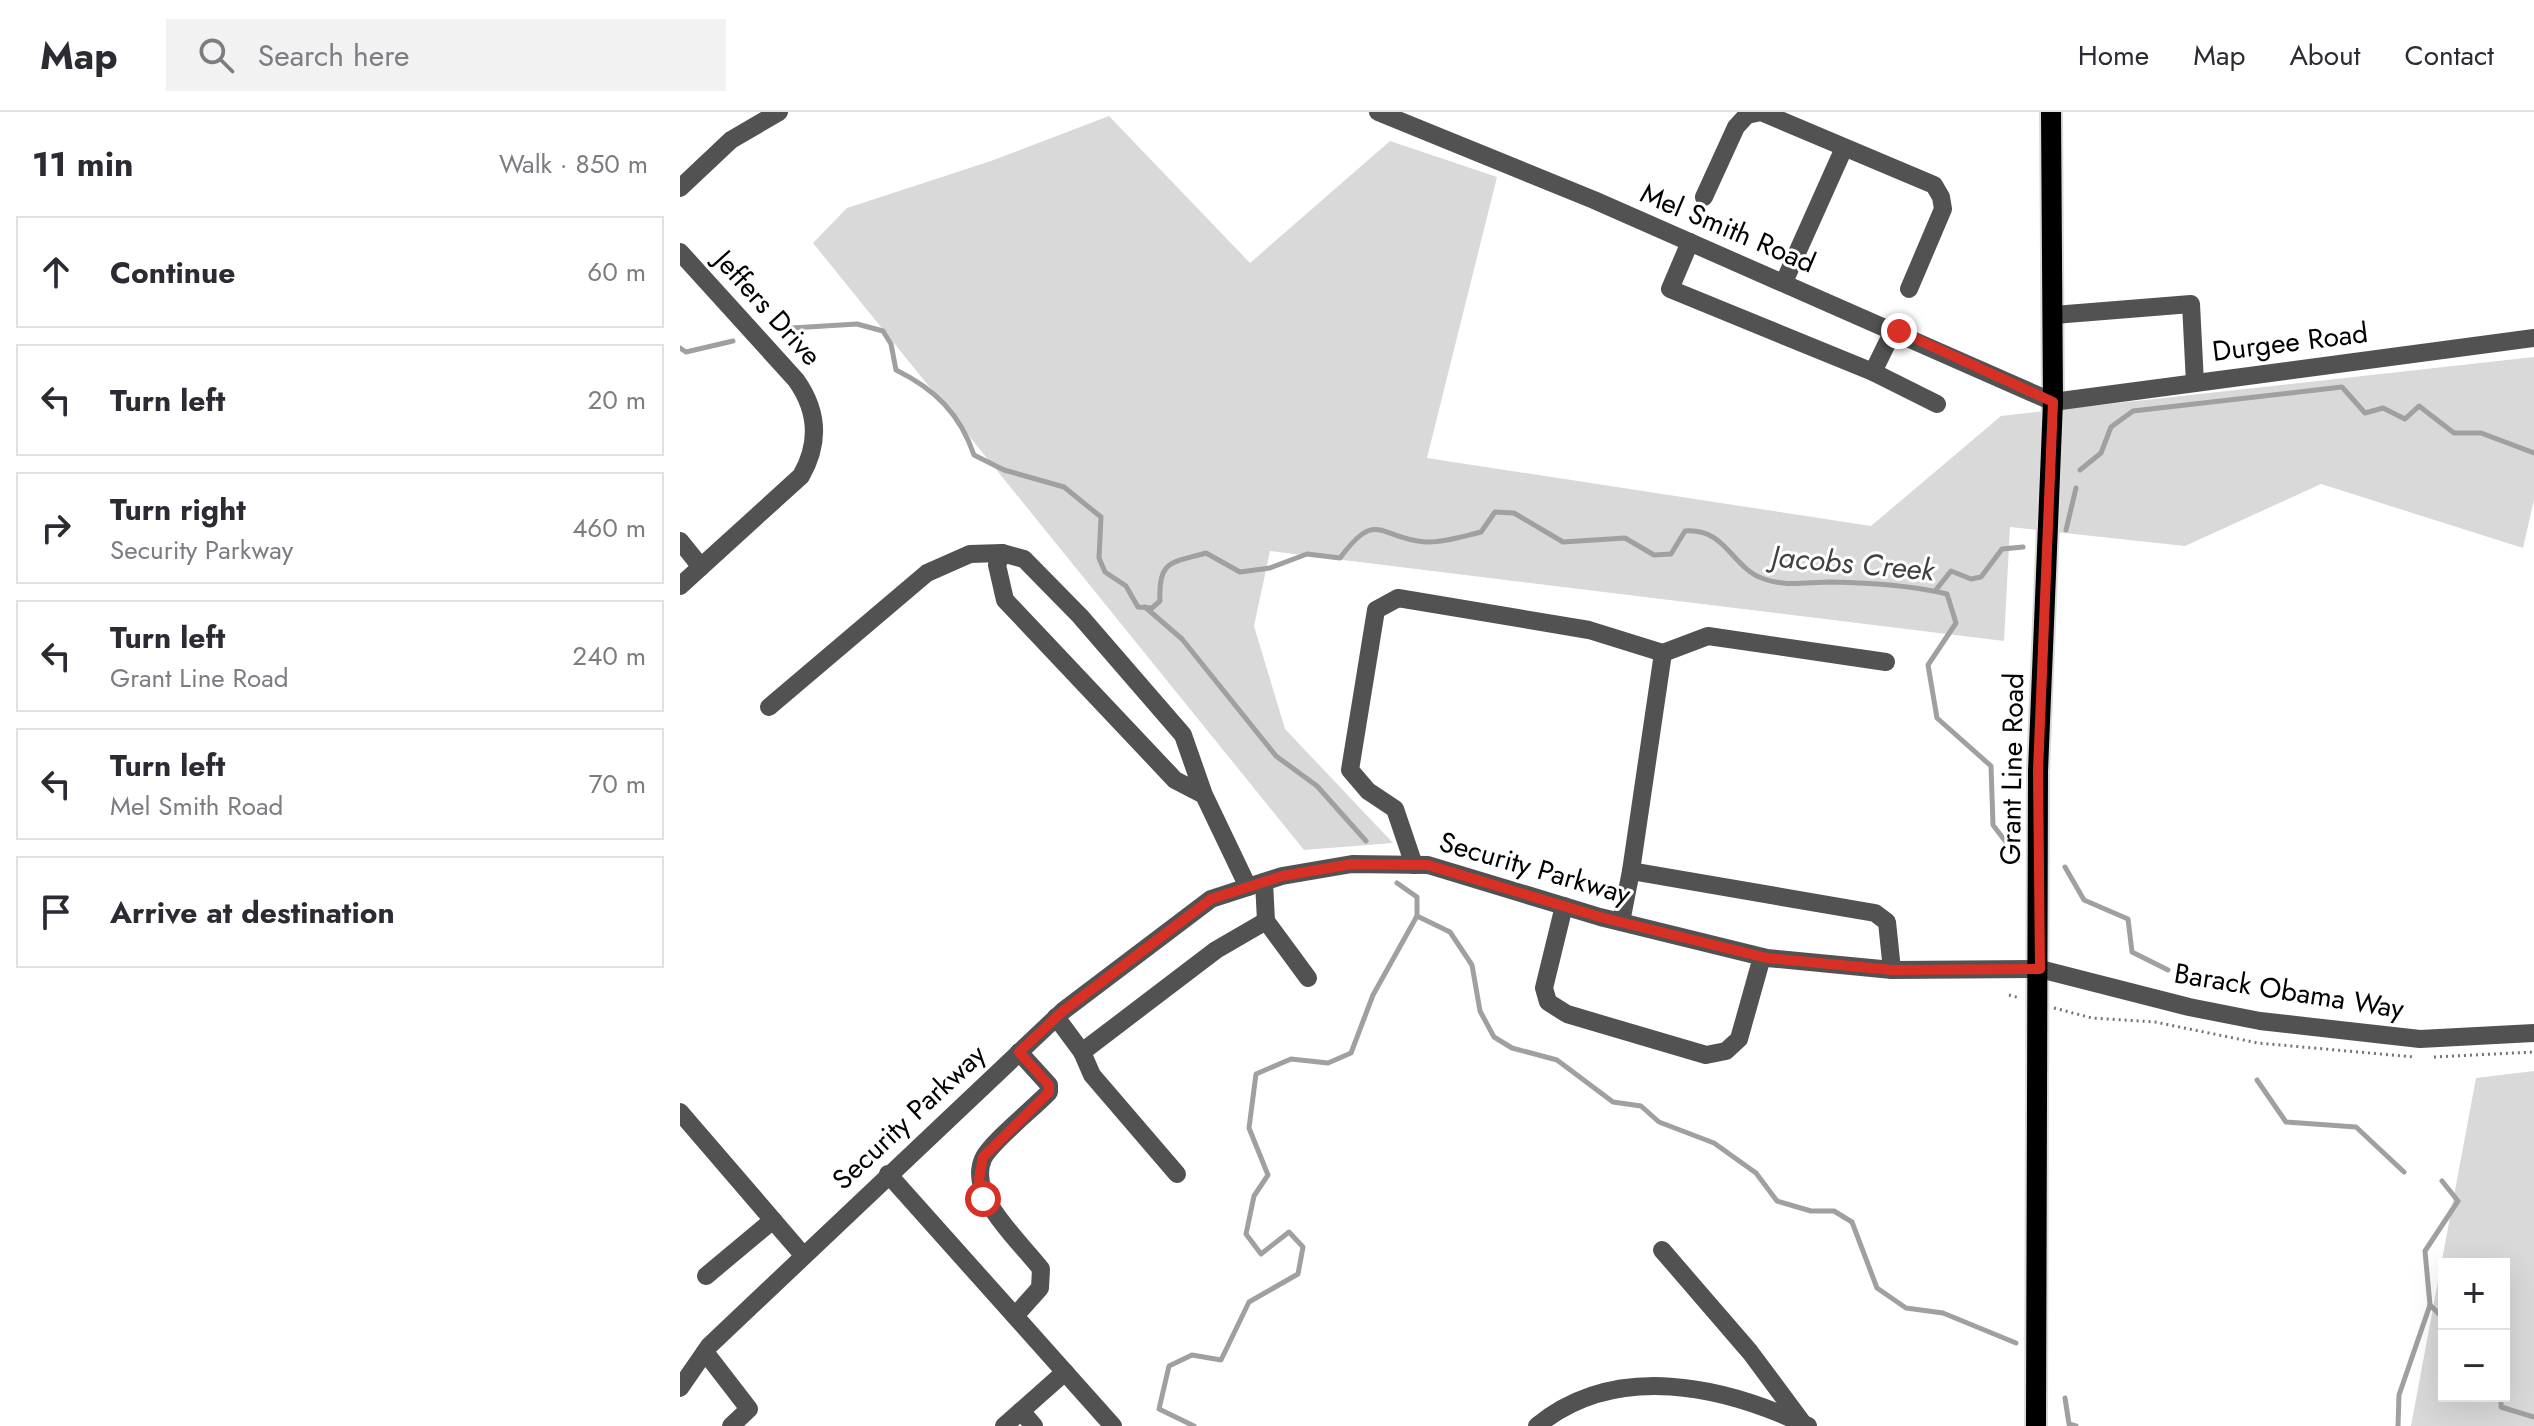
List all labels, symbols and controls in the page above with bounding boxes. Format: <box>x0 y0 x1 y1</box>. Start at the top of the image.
search box <box>166 19 726 91</box>
text: Map <box>40 28 118 83</box>
icon: search <box>194 33 238 77</box>
text: Search here <box>258 34 410 77</box>
text: Home <box>2078 35 2149 76</box>
text: Map <box>2193 35 2245 76</box>
text: About <box>2289 35 2361 76</box>
text: Contact <box>2405 35 2494 76</box>
text: 11 min <box>32 140 134 189</box>
text: Walk · 850 m <box>499 145 648 183</box>
street label: Mel Smith Road <box>1634 173 1822 283</box>
street label: Jeffers Drive <box>702 238 831 375</box>
icon: ahead <box>34 250 78 294</box>
text: Continue <box>110 251 236 294</box>
text: 60 m <box>587 253 646 291</box>
street label: Durgee Road <box>2210 312 2370 372</box>
route end <box>1881 313 1917 349</box>
icon: left <box>34 378 78 422</box>
text: Turn left <box>110 379 225 422</box>
text: 20 m <box>588 381 646 419</box>
text: Turn right <box>110 488 246 531</box>
icon: right <box>34 506 78 550</box>
text: 460 m <box>572 509 646 547</box>
text: Security Parkway <box>110 531 293 569</box>
water label: Jacobs Creek <box>1765 534 1937 592</box>
text: Turn left <box>110 616 225 659</box>
icon: left <box>34 634 78 678</box>
text: 240 m <box>572 637 646 675</box>
text: Grant Line Road <box>110 659 289 697</box>
street label: Grant Line Road <box>1990 672 2034 866</box>
text: Turn left <box>110 744 225 787</box>
icon: left <box>34 762 78 806</box>
text: 70 m <box>589 765 646 803</box>
text: Mel Smith Road <box>110 787 283 825</box>
street label: Security Parkway <box>1435 821 1636 915</box>
icon: arrive <box>34 890 78 934</box>
text: Arrive at destination <box>110 891 395 934</box>
street label: Barack Obama Way <box>2171 953 2407 1030</box>
street label: Security Parkway <box>823 1034 996 1199</box>
route start <box>965 1181 1001 1217</box>
map controls <box>2438 1258 2510 1402</box>
button: + <box>2438 1258 2510 1330</box>
button: − <box>2438 1330 2510 1402</box>

